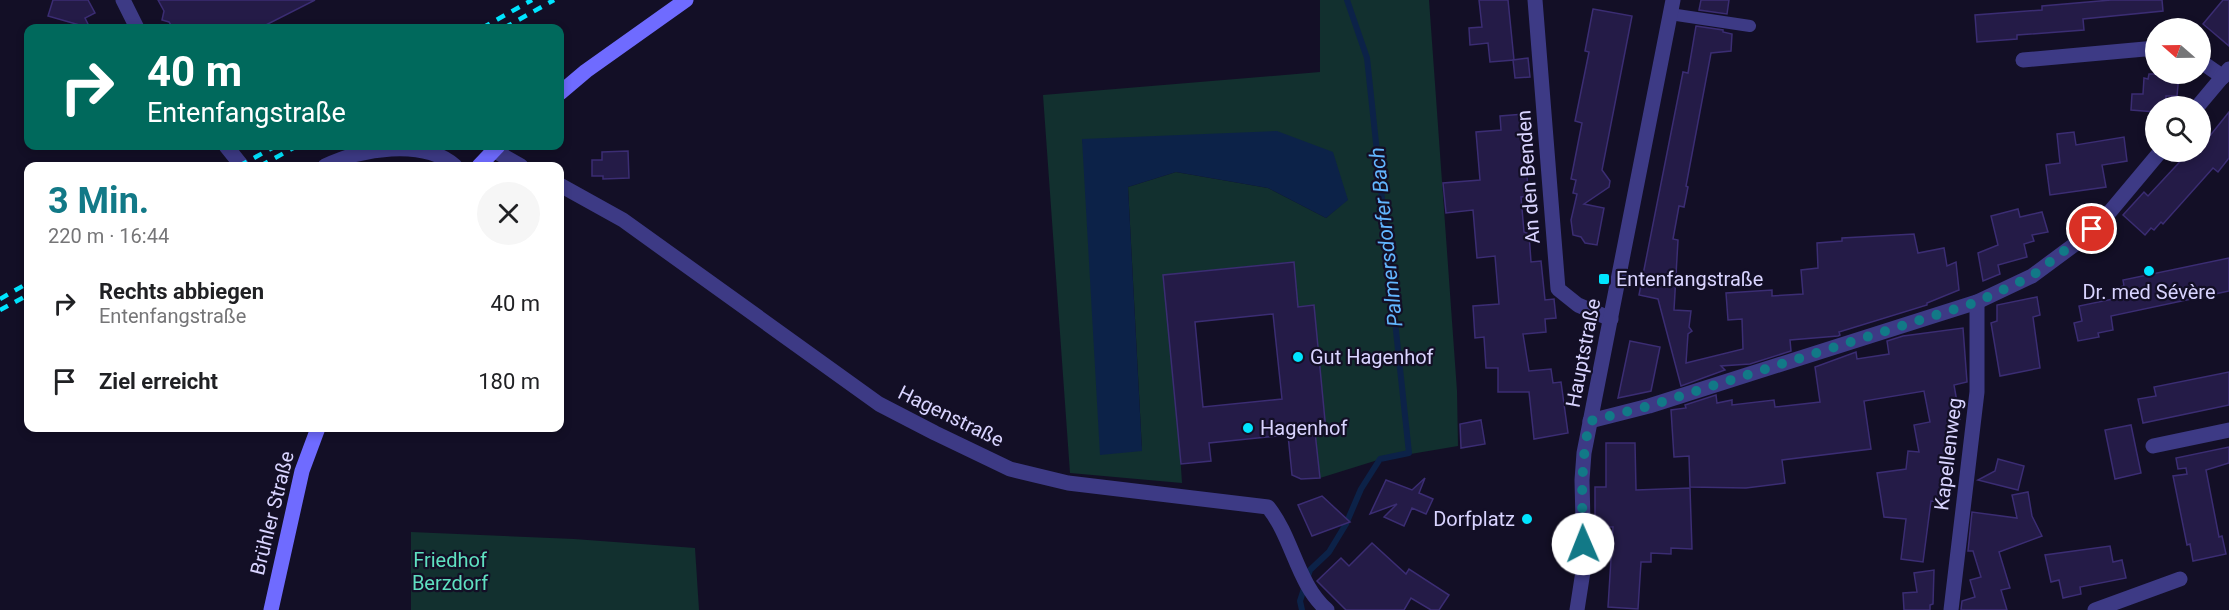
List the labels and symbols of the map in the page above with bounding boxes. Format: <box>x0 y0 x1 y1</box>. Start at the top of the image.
north arrow <box>2145 18 2211 84</box>
street label: An den Benden <box>1511 109 1545 245</box>
water label: Palmersdorfer Bach <box>1365 146 1407 328</box>
pin <box>2066 203 2117 254</box>
marker: Dr. med Sévère <box>2142 264 2156 278</box>
place label: Entenfangstraße <box>1616 267 1763 291</box>
marker: Entenfangstraße <box>1597 272 1611 286</box>
place label: Dr. med Sévère <box>2082 280 2216 304</box>
street label: Hauptstraße <box>1561 296 1605 410</box>
place label: Gut Hagenhof <box>1310 345 1434 369</box>
marker: Gut Hagenhof <box>1291 350 1305 364</box>
street label: Hagenstraße <box>894 380 1008 452</box>
street label: Kapellenweg <box>1929 396 1967 512</box>
place label: Hagenhof <box>1260 416 1347 440</box>
marker: Hagenhof <box>1241 421 1255 435</box>
street label: Brühler Straße <box>245 449 299 577</box>
place label: Dorfplatz <box>1433 507 1515 531</box>
marker: Dorfplatz <box>1520 512 1534 526</box>
position arrow <box>1551 512 1615 576</box>
park label: Friedhof Berzdorf <box>412 548 488 595</box>

